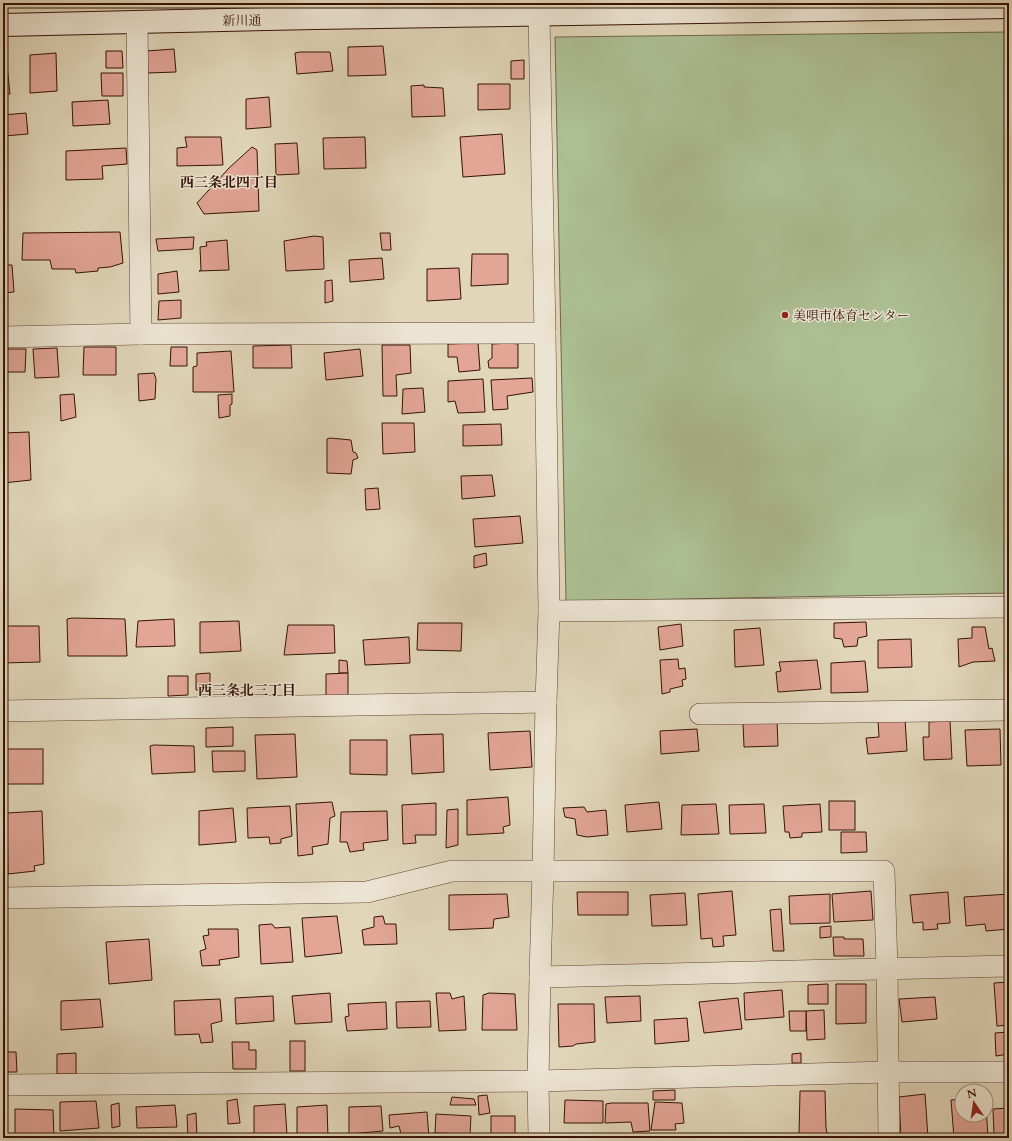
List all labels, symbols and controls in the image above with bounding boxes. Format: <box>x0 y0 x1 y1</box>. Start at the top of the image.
street label: 新川通 <box>222 12 262 30</box>
district label: 西三条北四丁目 <box>180 173 278 192</box>
place label: 美唄市体育センター <box>793 307 909 325</box>
marker: 美唄市体育センター <box>780 310 790 320</box>
district label: 西三条北三丁目 <box>198 681 296 700</box>
north arrow <box>954 1083 994 1123</box>
text: N <box>966 1085 979 1102</box>

